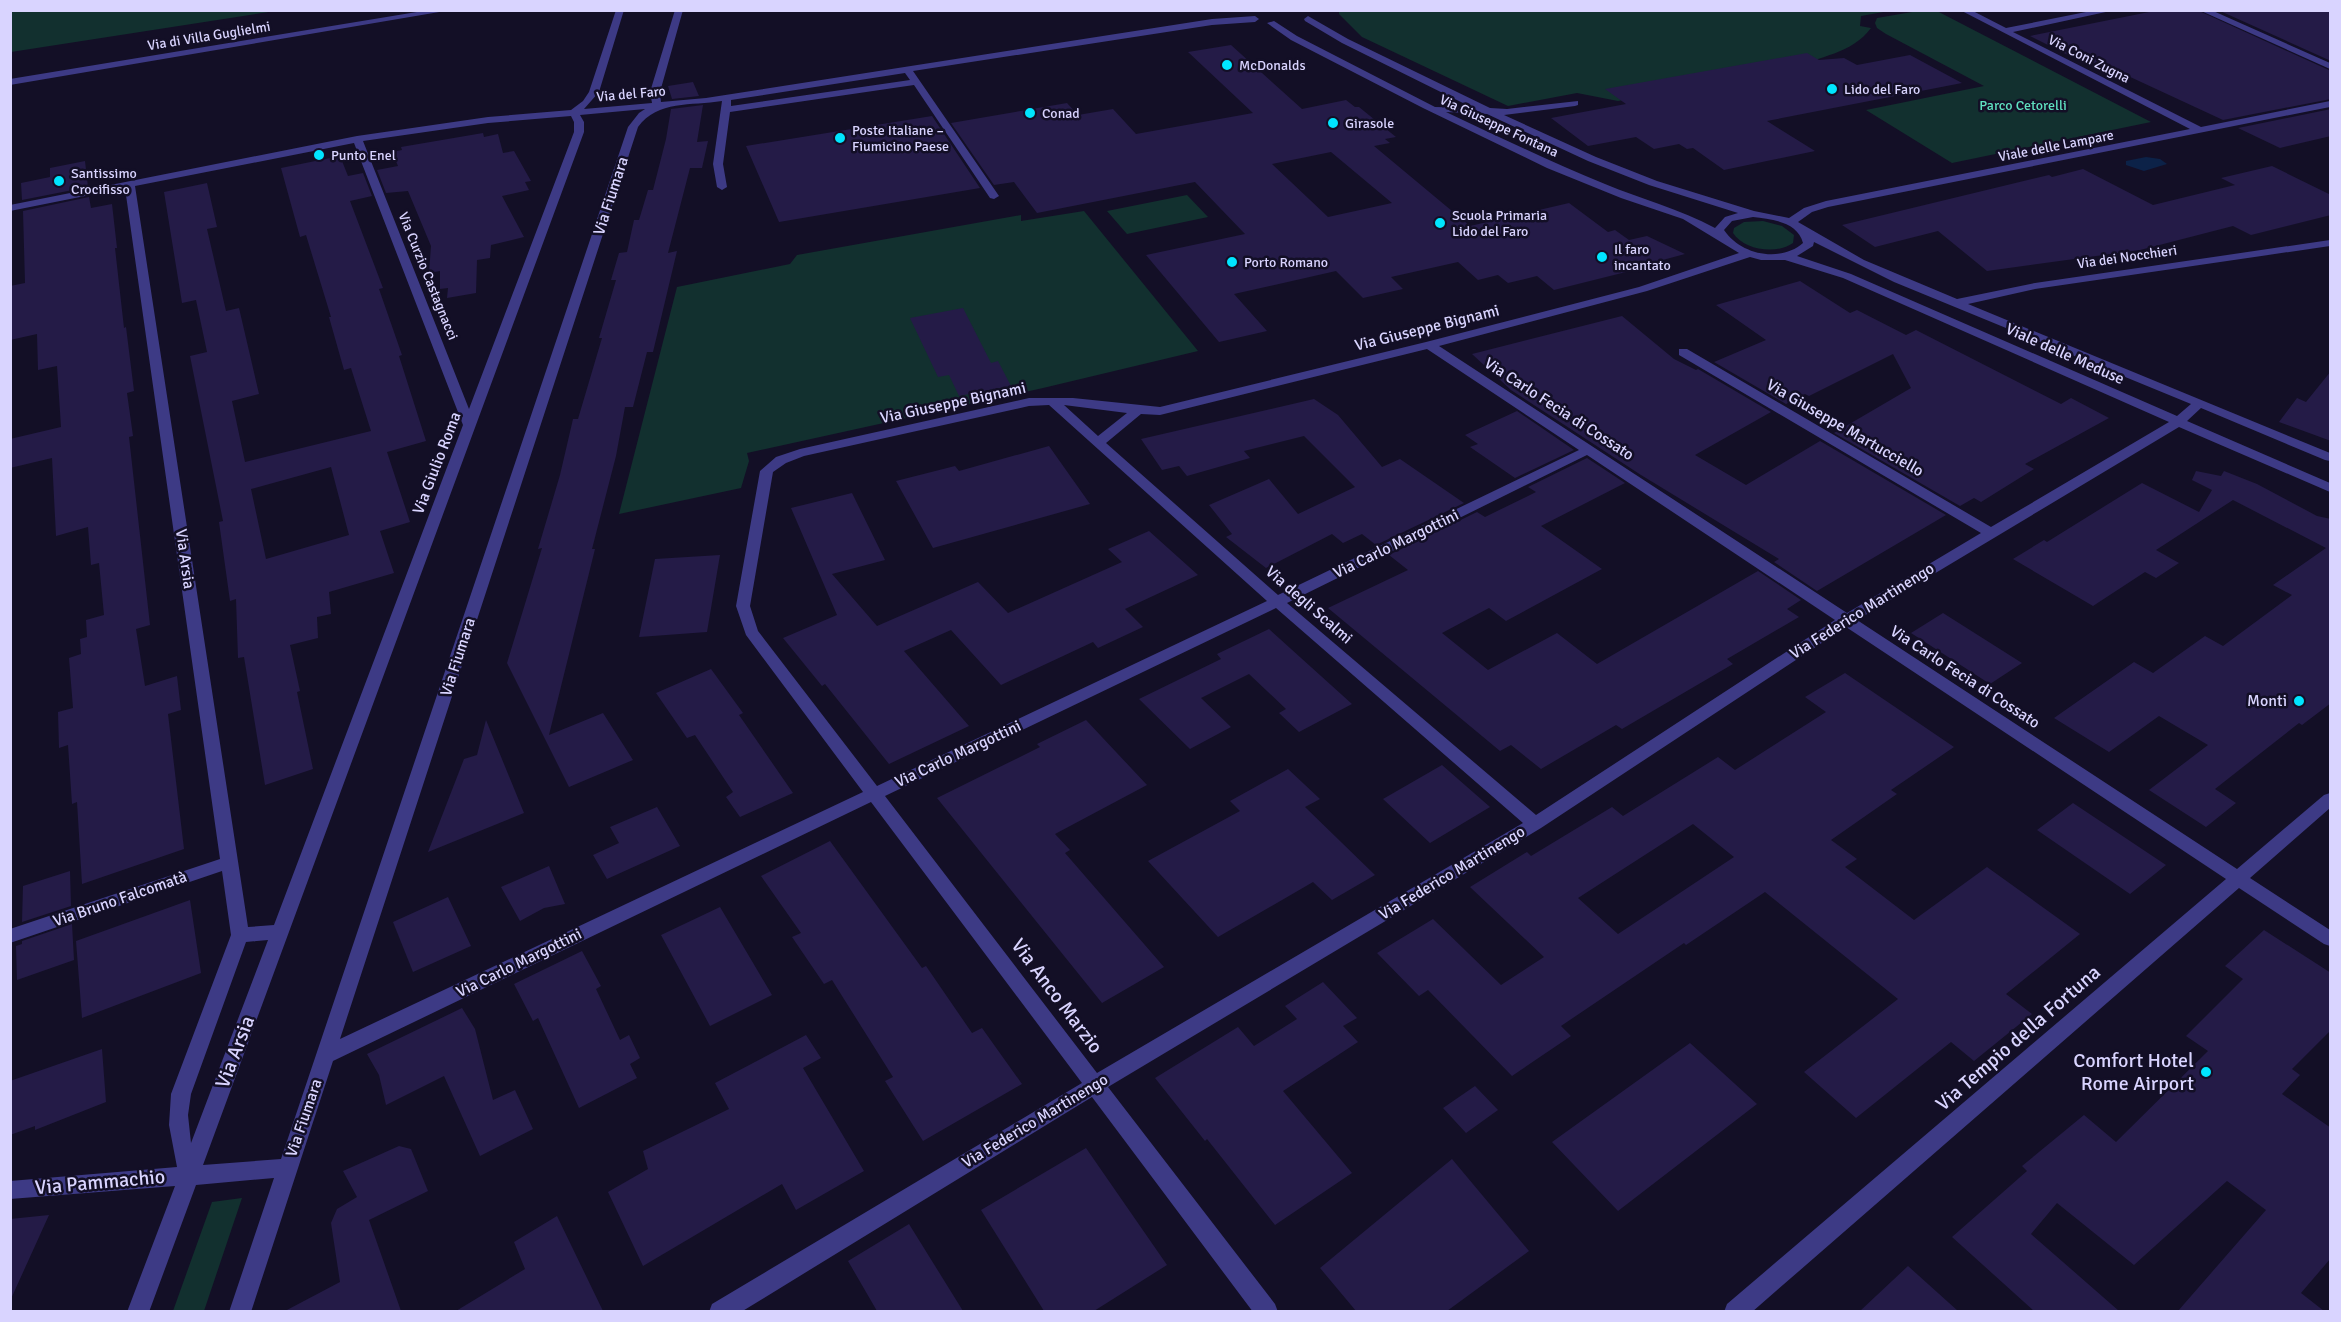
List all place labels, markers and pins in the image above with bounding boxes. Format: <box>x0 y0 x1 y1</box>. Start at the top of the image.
place label: McDonalds <box>1239 57 1306 74</box>
marker: McDonalds <box>1220 58 1234 72</box>
place label: Lido del Faro <box>1844 81 1920 98</box>
marker: Lido del Faro <box>1825 82 1839 96</box>
place label: Conad <box>1042 105 1080 122</box>
marker: Conad <box>1023 106 1037 120</box>
place label: Girasole <box>1345 115 1394 132</box>
marker: Girasole <box>1326 116 1340 130</box>
place label: Poste Italiane – Fiumicino Paese <box>852 122 949 155</box>
marker: Poste Italiane – Fiumicino Paese <box>833 131 847 145</box>
place label: Punto Enel <box>331 147 396 164</box>
marker: Punto Enel <box>312 148 326 162</box>
place label: Santissimo Crocifisso <box>71 165 137 198</box>
marker: Santissimo Crocifisso <box>52 174 66 188</box>
place label: Scuola Primaria Lido del Faro <box>1452 207 1547 240</box>
marker: Scuola Primaria Lido del Faro <box>1433 216 1447 230</box>
place label: Il faro incantato <box>1614 241 1671 274</box>
marker: Il faro incantato <box>1595 250 1609 264</box>
place label: Porto Romano <box>1244 254 1328 271</box>
marker: Porto Romano <box>1225 255 1239 269</box>
place label: Monti <box>2247 691 2287 711</box>
marker: Monti <box>2292 694 2306 708</box>
place label: Comfort Hotel Rome Airport <box>2073 1048 2194 1096</box>
marker: Comfort Hotel Rome Airport <box>2199 1065 2213 1079</box>

